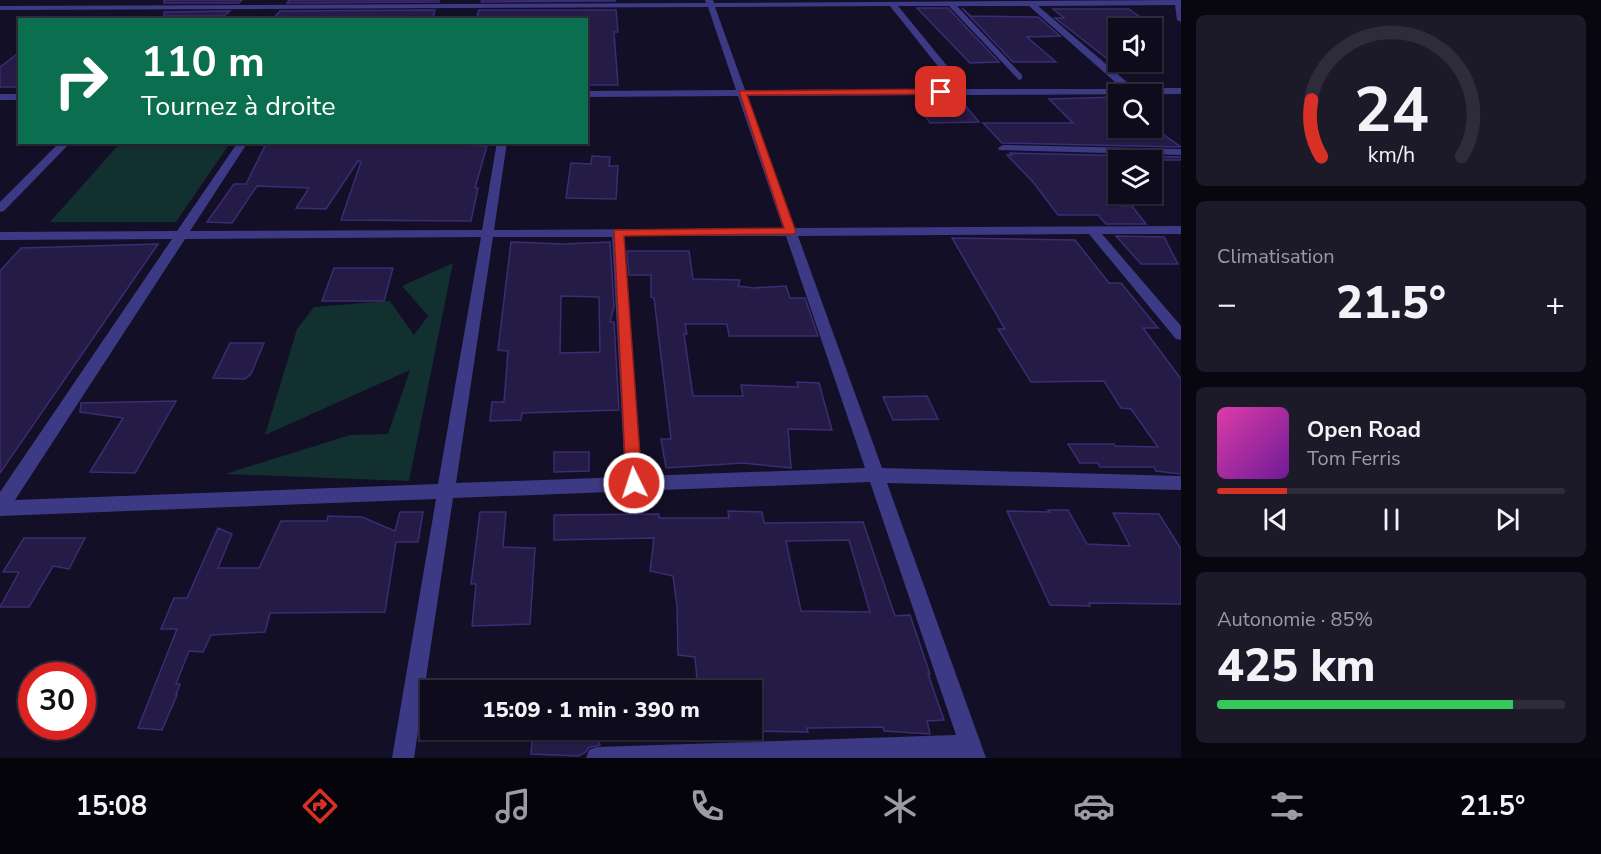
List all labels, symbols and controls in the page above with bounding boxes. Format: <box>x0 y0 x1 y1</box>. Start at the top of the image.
map controls <box>1108 18 1162 204</box>
button: sound <box>1108 18 1162 72</box>
text: 110 m <box>141 34 265 91</box>
icon: right <box>42 42 120 120</box>
pin <box>915 66 966 117</box>
text: 24 <box>1354 69 1428 154</box>
icon: arrive <box>924 75 957 108</box>
button: search <box>1108 84 1162 138</box>
text: Tournez à droite <box>141 88 336 125</box>
text: km/h <box>1367 141 1415 171</box>
button: layers <box>1108 150 1162 204</box>
text: Climatisation <box>1217 243 1335 270</box>
text: 21.5° <box>1336 273 1446 334</box>
text: − <box>1217 282 1237 327</box>
text: + <box>1545 282 1565 327</box>
text: Open Road <box>1307 415 1421 445</box>
text: Tom Ferris <box>1307 445 1401 472</box>
position arrow <box>602 451 666 515</box>
icon: previous <box>1259 503 1292 536</box>
icon: pause <box>1375 503 1408 536</box>
icon: next <box>1491 503 1524 536</box>
text: Autonomie · 85% <box>1217 606 1373 633</box>
text: 425 km <box>1217 636 1376 697</box>
speed limit sign: 30 <box>18 662 96 740</box>
text: 15:09 · 1 min · 390 m <box>482 695 700 725</box>
icon: directions <box>299 785 341 827</box>
icon: music <box>492 785 534 827</box>
icon: phone <box>686 785 728 827</box>
icon: climate <box>879 785 921 827</box>
icon: car <box>1073 785 1115 827</box>
icon: filters <box>1266 785 1308 827</box>
text: 15:08 <box>76 788 147 825</box>
text: 21.5° <box>1460 788 1525 825</box>

